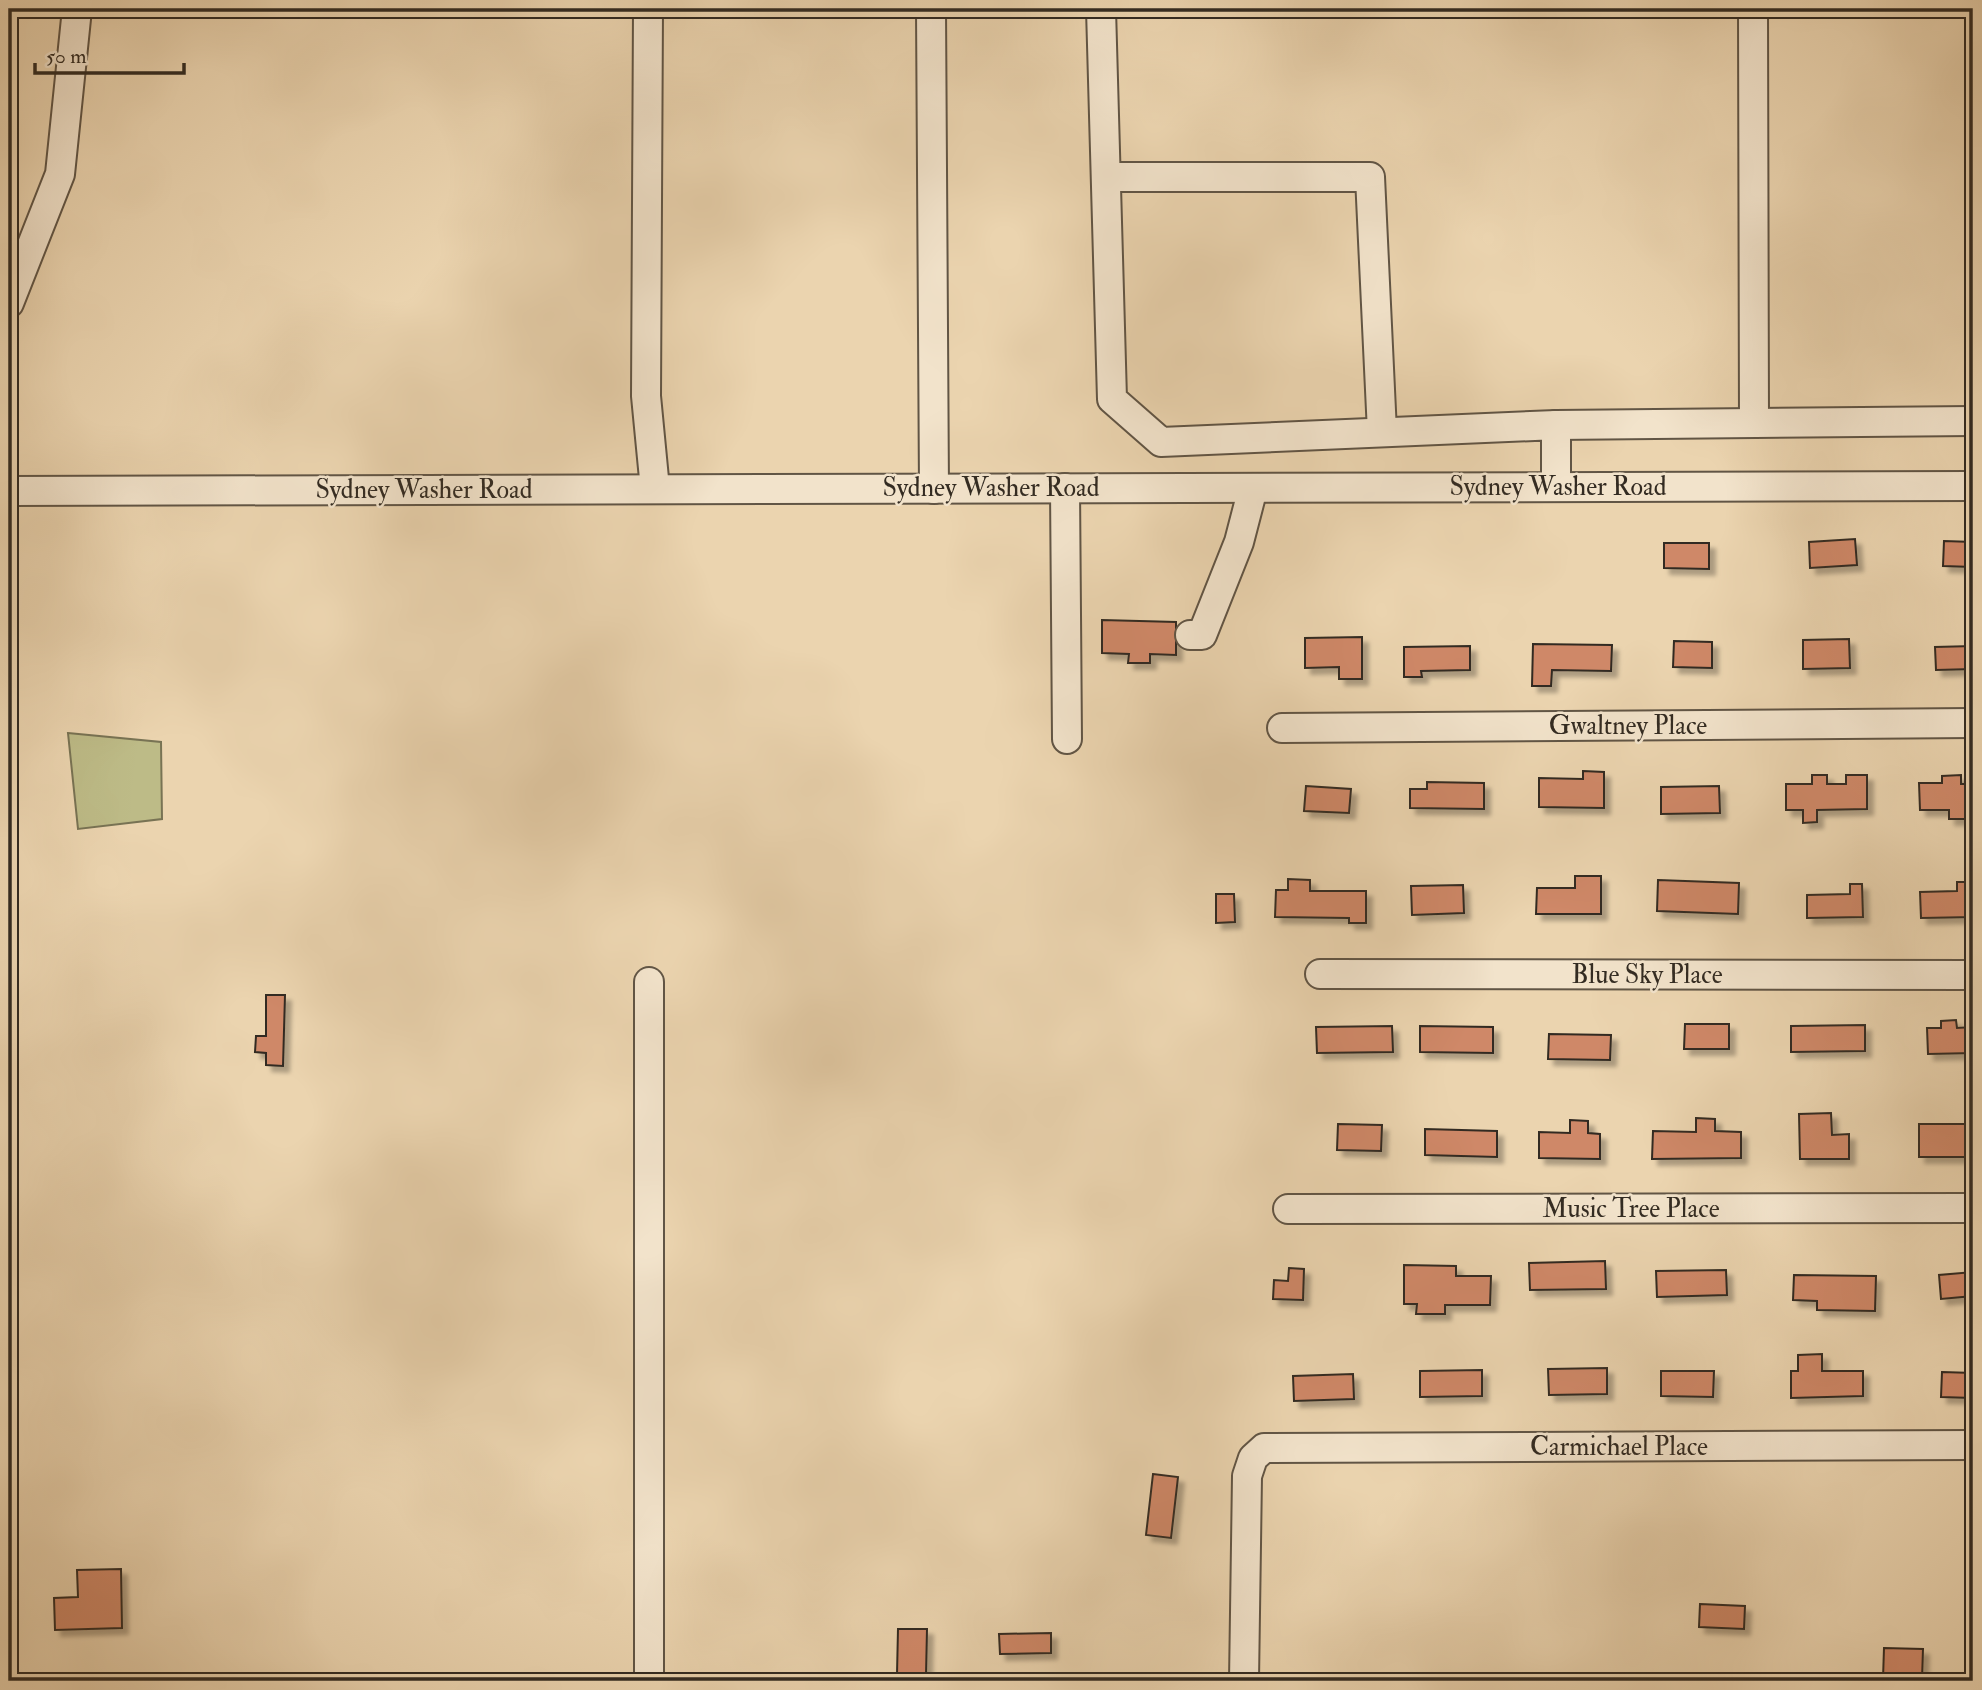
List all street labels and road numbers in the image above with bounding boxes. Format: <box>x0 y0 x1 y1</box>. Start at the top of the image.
street label: Sydney Washer Road <box>1449 471 1667 503</box>
street label: Sydney Washer Road <box>882 472 1100 504</box>
street label: Sydney Washer Road <box>315 474 533 506</box>
street label: Gwaltney Place <box>1549 710 1707 742</box>
street label: Blue Sky Place <box>1571 959 1723 991</box>
street label: Music Tree Place <box>1542 1193 1720 1225</box>
street label: Carmichael Place <box>1530 1431 1708 1463</box>

